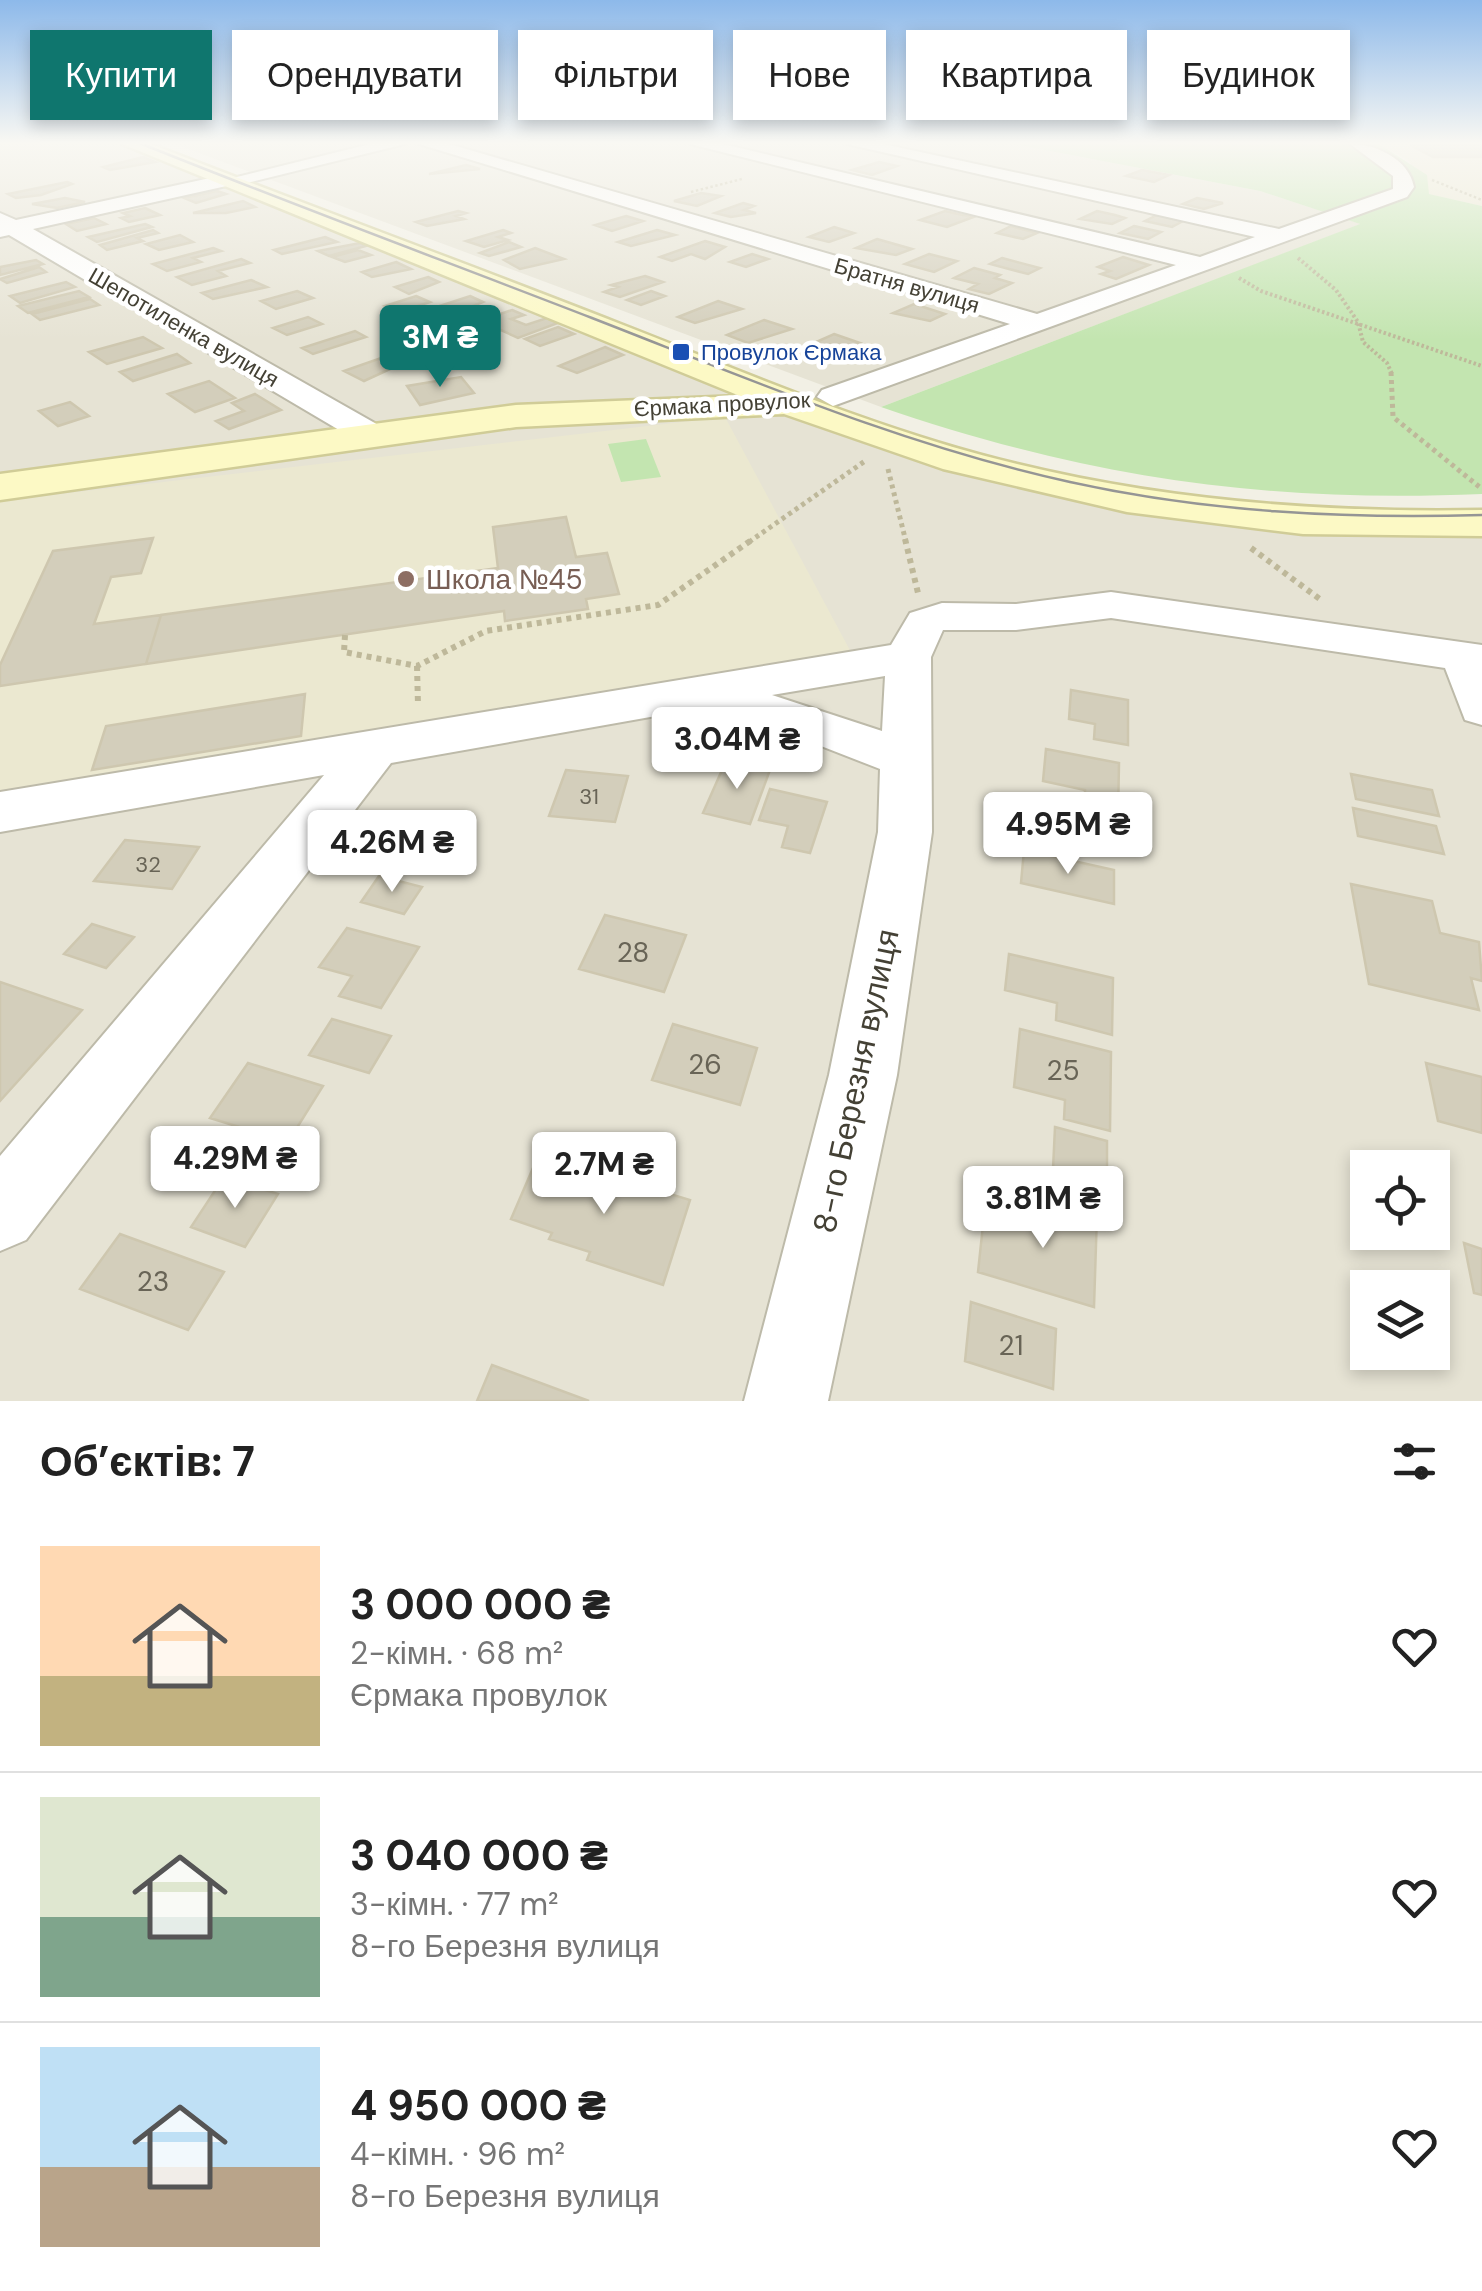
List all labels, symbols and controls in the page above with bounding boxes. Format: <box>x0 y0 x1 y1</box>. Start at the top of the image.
chip: Купити <box>30 30 212 120</box>
chip: Орендувати <box>232 30 498 120</box>
chip: Фільтри <box>518 30 713 120</box>
chip: Нове <box>733 30 886 120</box>
chip: Квартира <box>906 30 1127 120</box>
chip: Будинок <box>1147 30 1350 120</box>
street label: Братня вулиця <box>831 251 983 320</box>
street label: Шепотиленка вулиця <box>83 261 284 394</box>
pin: 3M ₴ <box>381 305 499 390</box>
text: 3M ₴ <box>402 316 478 358</box>
place label: Провулок Єрмака <box>701 338 882 367</box>
marker: Провулок Єрмака <box>670 341 692 363</box>
street label: Єрмака провулок <box>633 385 811 424</box>
place label: Школа №45 <box>426 561 583 598</box>
marker: Школа №45 <box>395 568 417 590</box>
pin: 3.04M ₴ <box>645 707 829 792</box>
text: 3.04M ₴ <box>674 718 800 760</box>
house number: 31 <box>579 782 599 811</box>
pin: 4.95M ₴ <box>976 792 1160 877</box>
text: 4.95M ₴ <box>1005 803 1131 845</box>
pin: 4.26M ₴ <box>300 810 484 895</box>
text: 4.26M ₴ <box>330 821 454 863</box>
house number: 32 <box>135 850 161 879</box>
street label: 8-го Березня вулиця <box>803 925 909 1237</box>
house number: 28 <box>617 934 649 971</box>
house number: 26 <box>688 1046 722 1083</box>
house number: 25 <box>1046 1052 1080 1089</box>
pin: 4.29M ₴ <box>143 1126 327 1211</box>
pin: 2.7M ₴ <box>523 1132 685 1217</box>
text: 4.29M ₴ <box>173 1137 297 1179</box>
text: 2.7M ₴ <box>554 1143 654 1185</box>
map controls <box>1350 1150 1450 1370</box>
button: locate <box>1350 1150 1450 1250</box>
pin: 3.81M ₴ <box>951 1166 1135 1251</box>
text: 3.81M ₴ <box>985 1177 1101 1219</box>
house number: 23 <box>137 1263 169 1300</box>
button: layers <box>1350 1270 1450 1370</box>
house number: 21 <box>999 1327 1023 1364</box>
text: Об’єктів: 7 <box>40 1434 255 1489</box>
icon: filters <box>1387 1434 1442 1489</box>
text: 3 000 000 ₴ <box>350 1577 610 1632</box>
icon: home <box>120 1586 240 1706</box>
icon: heart <box>1387 1619 1442 1674</box>
text: 2-кімн. · 68 m² <box>350 1632 563 1674</box>
text: Єрмака провулок <box>350 1674 607 1716</box>
text: 3 040 000 ₴ <box>350 1828 608 1883</box>
icon: home <box>120 1837 240 1957</box>
icon: heart <box>1387 1870 1442 1925</box>
text: 3-кімн. · 77 m² <box>350 1883 558 1925</box>
text: 8-го Березня вулиця <box>350 1925 660 1967</box>
text: 4 950 000 ₴ <box>350 2078 606 2133</box>
icon: home <box>120 2087 240 2207</box>
icon: heart <box>1387 2120 1442 2175</box>
text: 4-кімн. · 96 m² <box>350 2133 565 2175</box>
text: 8-го Березня вулиця <box>350 2175 660 2217</box>

